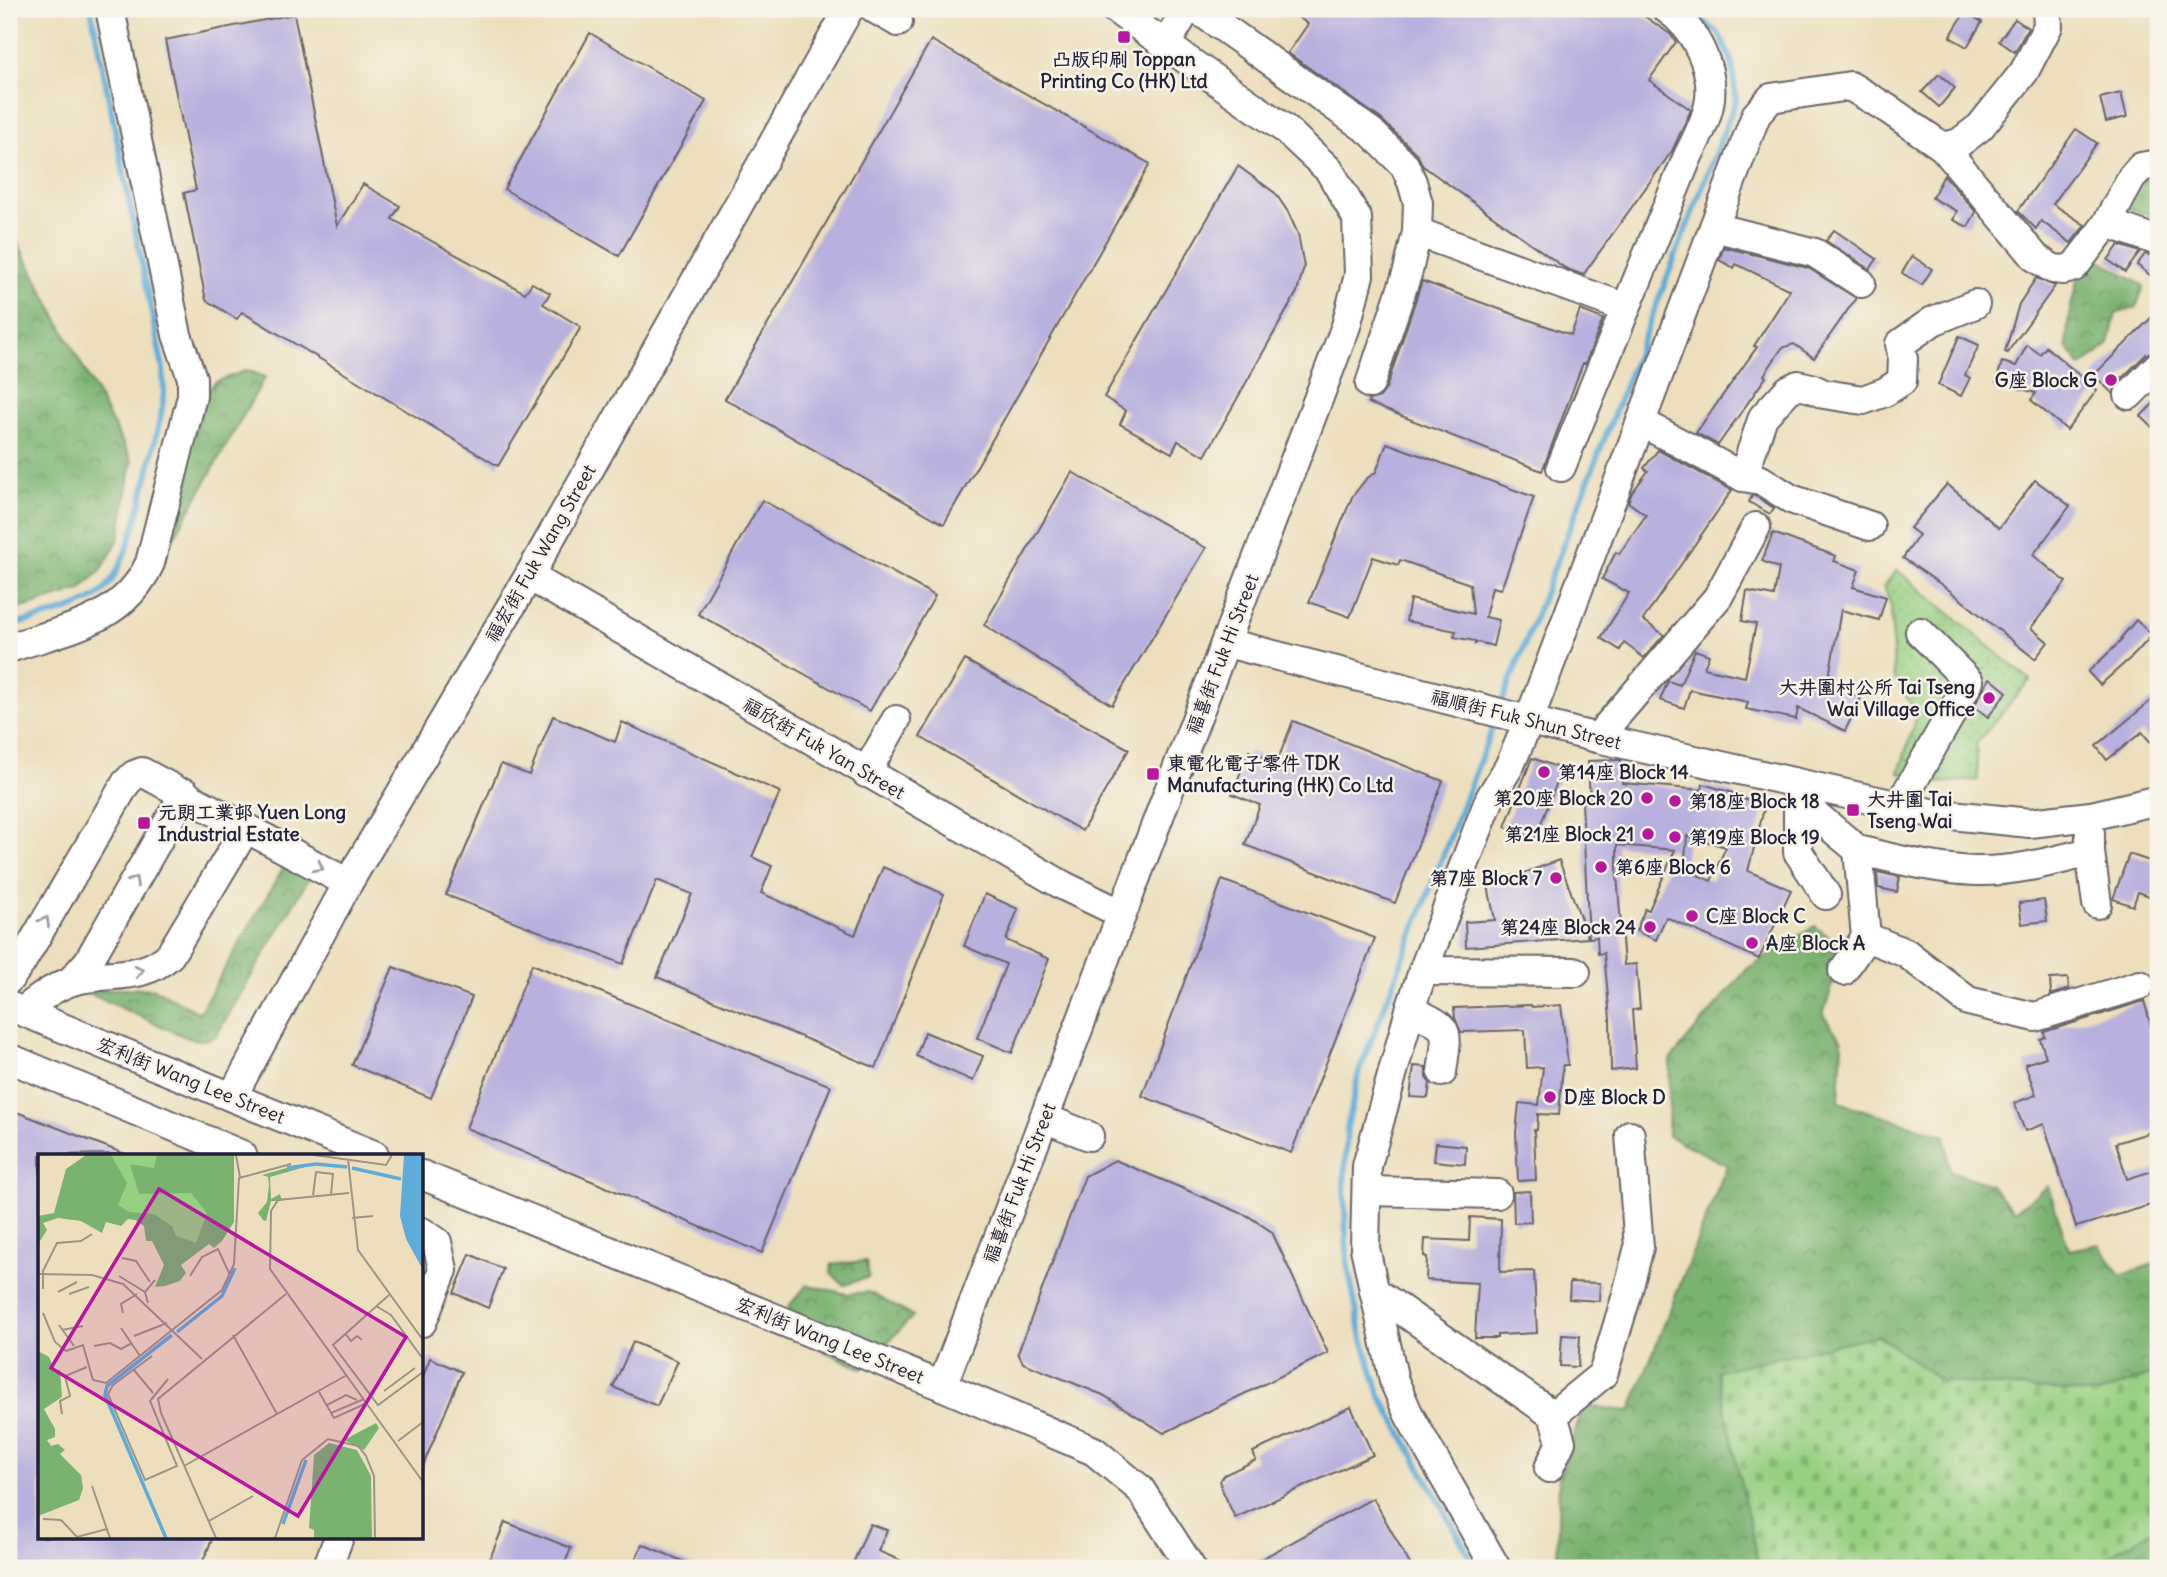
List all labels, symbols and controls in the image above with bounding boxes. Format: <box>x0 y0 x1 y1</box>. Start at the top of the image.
marker: 凸版印刷 Toppan Printing Co (HK) Ltd <box>1116 29 1132 45</box>
place label: 凸版印刷 Toppan Printing Co (HK) Ltd <box>1040 47 1208 93</box>
place label: G座 Block G <box>1995 368 2097 392</box>
marker: G座 Block G <box>2103 372 2119 388</box>
street label: 福宏街 Fuk Wang Street <box>479 460 601 646</box>
street label: 福喜街 Fuk Hi Street <box>1180 570 1264 738</box>
place label: 大井圍村公所 Tai Tseng Wai Village Office <box>1779 675 1975 721</box>
street label: 福順街 Fuk Shun Street <box>1428 684 1624 754</box>
marker: 大井圍村公所 Tai Tseng Wai Village Office <box>1981 690 1997 706</box>
street label: 福欣街 Fuk Yan Street <box>739 692 909 804</box>
place label: 東電化電子零件 TDK Manufacturing (HK) Co Ltd <box>1167 751 1394 797</box>
place label: 第14座 Block 14 <box>1558 760 1689 784</box>
marker: 第14座 Block 14 <box>1536 764 1552 780</box>
marker: 東電化電子零件 TDK Manufacturing (HK) Co Ltd <box>1145 766 1161 782</box>
place label: 第20座 Block 20 <box>1493 786 1633 810</box>
place label: 大井圍 Tai Tseng Wai <box>1867 787 1952 833</box>
place label: 第18座 Block 18 <box>1689 789 1820 813</box>
marker: 第20座 Block 20 <box>1639 790 1655 806</box>
marker: 第18座 Block 18 <box>1667 793 1683 809</box>
place label: 元朗工業邨 Yuen Long Industrial Estate <box>158 800 346 846</box>
marker: 大井圍 Tai Tseng Wai <box>1845 802 1861 818</box>
marker: 元朗工業邨 Yuen Long Industrial Estate <box>136 815 152 831</box>
place label: 第21座 Block 21 <box>1504 822 1634 846</box>
place label: 第19座 Block 19 <box>1689 825 1820 849</box>
marker: 第21座 Block 21 <box>1640 826 1656 842</box>
marker: 第19座 Block 19 <box>1667 829 1683 845</box>
place label: 第6座 Block 6 <box>1615 855 1731 879</box>
one-way arrow <box>311 859 324 872</box>
marker: 第6座 Block 6 <box>1593 859 1609 875</box>
place label: 第7座 Block 7 <box>1430 866 1543 890</box>
marker: 第7座 Block 7 <box>1548 870 1564 886</box>
one-way arrow <box>126 876 139 889</box>
place label: C座 Block C <box>1706 904 1806 928</box>
marker: C座 Block C <box>1684 908 1700 924</box>
place label: 第24座 Block 24 <box>1500 915 1636 939</box>
one-way arrow <box>37 916 50 929</box>
marker: 第24座 Block 24 <box>1642 919 1658 935</box>
place label: A座 Block A <box>1766 931 1865 955</box>
marker: A座 Block A <box>1744 935 1760 951</box>
one-way arrow <box>133 965 145 980</box>
street label: 宏利街 Wang Lee Street <box>94 1031 288 1129</box>
place label: D座 Block D <box>1564 1085 1666 1109</box>
marker: D座 Block D <box>1542 1089 1558 1105</box>
street label: 福喜街 Fuk Hi Street <box>977 1099 1061 1267</box>
inset map <box>38 1154 424 1538</box>
street label: 宏利街 Wang Lee Street <box>733 1291 927 1389</box>

